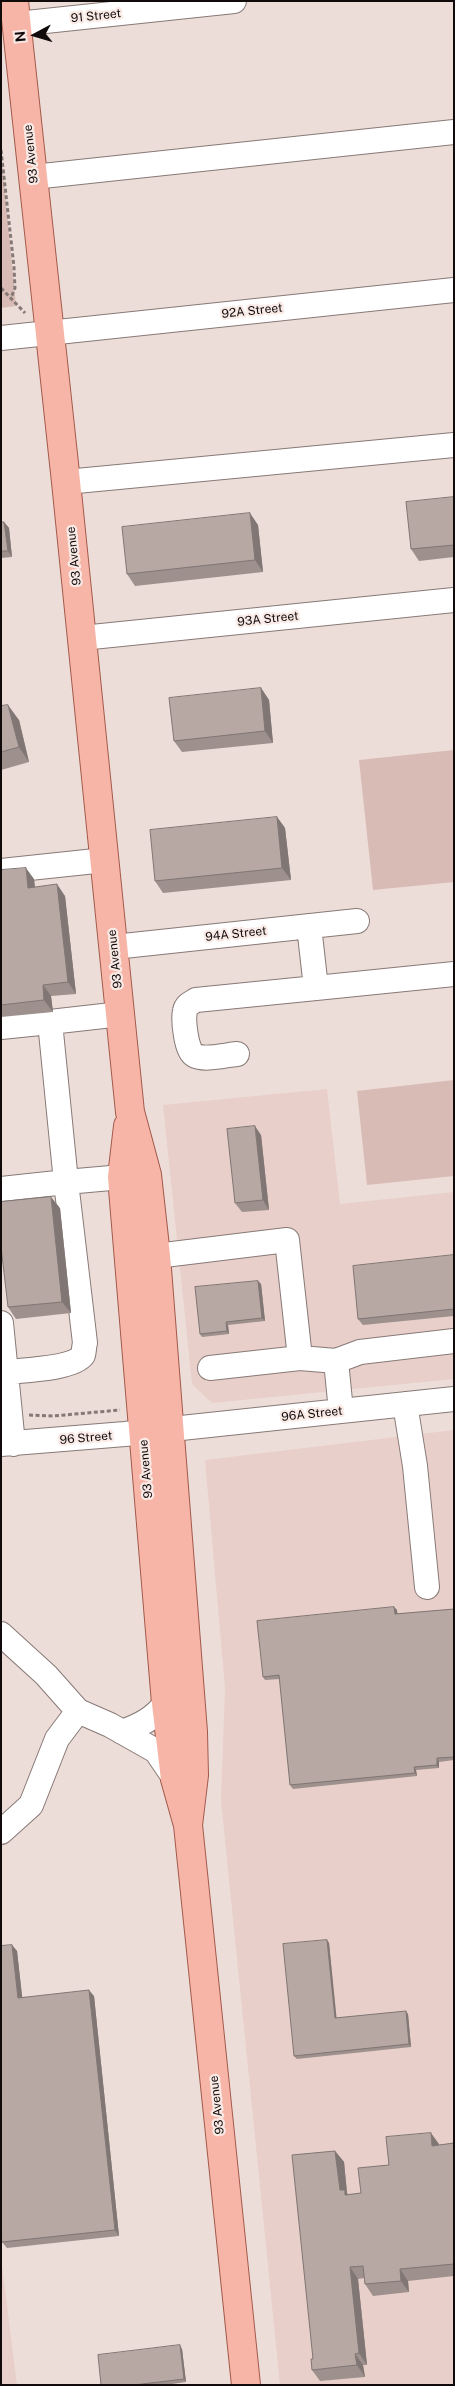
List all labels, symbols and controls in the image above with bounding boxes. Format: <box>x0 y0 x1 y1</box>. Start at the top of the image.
street label: 91 Street <box>70 6 122 26</box>
north arrow <box>10 10 60 60</box>
text: N <box>12 30 29 43</box>
street label: 93 Avenue <box>21 124 41 184</box>
street label: 92A Street <box>221 301 283 321</box>
street label: 93 Avenue <box>64 526 84 586</box>
street label: 93A Street <box>237 609 299 629</box>
street label: 94A Street <box>205 924 267 944</box>
street label: 93 Avenue <box>105 929 125 989</box>
street label: 96A Street <box>281 1404 343 1424</box>
street label: 96 Street <box>59 1429 113 1447</box>
street label: 93 Avenue <box>136 1439 156 1499</box>
street label: 93 Avenue <box>207 2075 227 2135</box>

